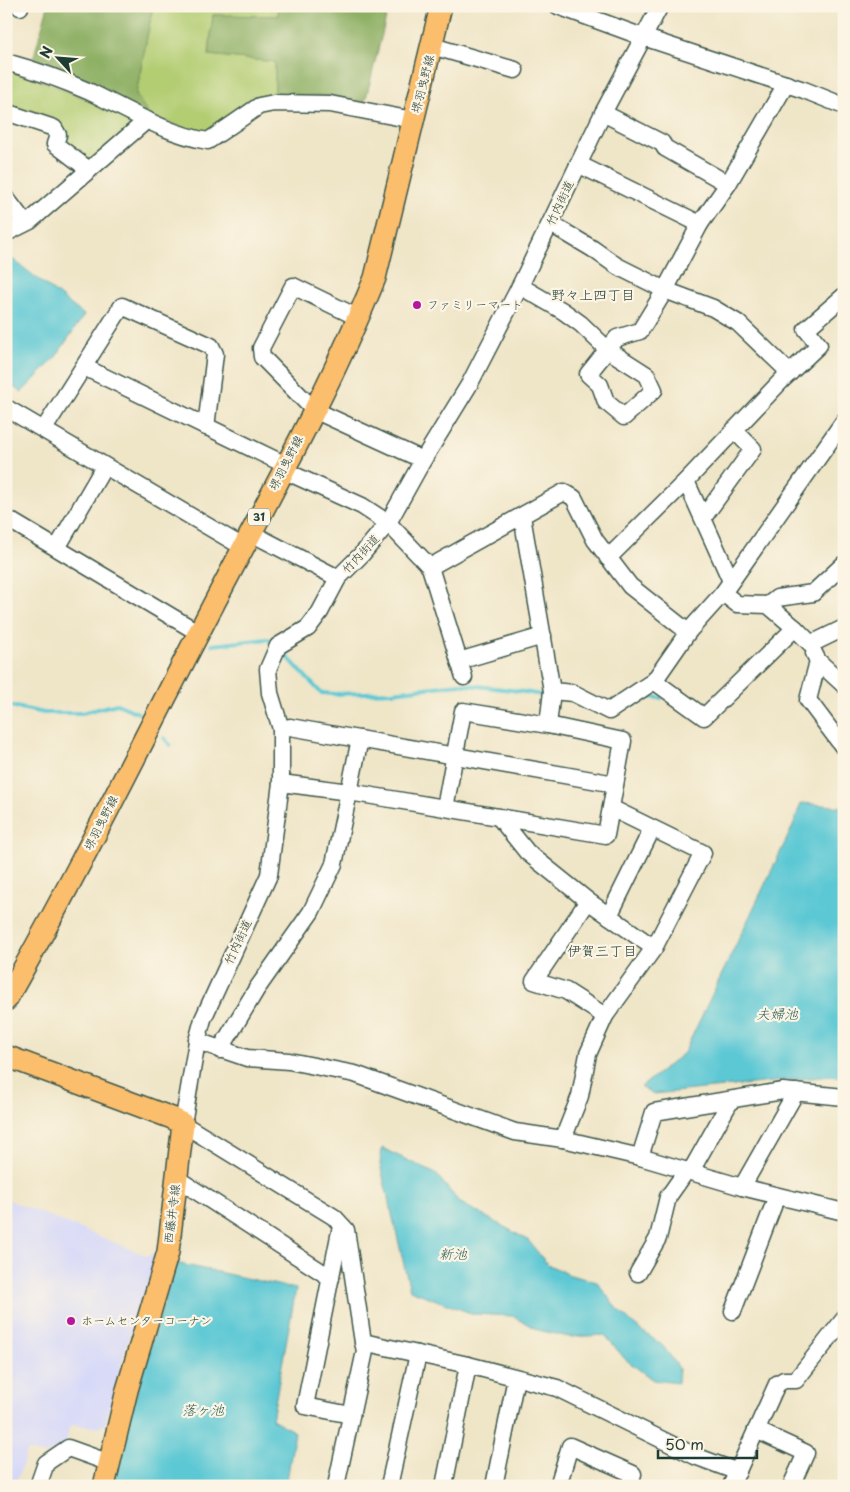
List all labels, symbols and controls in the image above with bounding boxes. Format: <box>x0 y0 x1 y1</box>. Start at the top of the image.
north arrow <box>32 32 82 82</box>
text: N <box>34 42 58 62</box>
street label: 堺羽曳野線 <box>406 52 438 115</box>
street label: 竹内街道 <box>541 177 577 228</box>
district label: 野々上四丁目 <box>551 284 635 305</box>
place label: ファミリーマート <box>427 295 523 313</box>
marker: ファミリーマート <box>411 299 423 311</box>
street label: 堺羽曳野線 <box>263 432 307 493</box>
road number: 31 <box>248 508 270 526</box>
street label: 竹内街道 <box>337 530 383 577</box>
street label: 堺羽曳野線 <box>78 792 122 853</box>
street label: 竹内街道 <box>219 916 255 967</box>
district label: 伊賀三丁目 <box>567 940 637 961</box>
water label: 夫婦池 <box>756 1003 799 1024</box>
street label: 西藤井寺線 <box>158 1183 184 1245</box>
water label: 新池 <box>439 1243 468 1264</box>
place label: ホームセンターコーナン <box>81 1311 212 1329</box>
marker: ホームセンターコーナン <box>65 1315 77 1327</box>
water label: 落ヶ池 <box>182 1399 225 1420</box>
scale bar <box>658 1427 756 1459</box>
text: 50 m <box>665 1432 704 1455</box>

